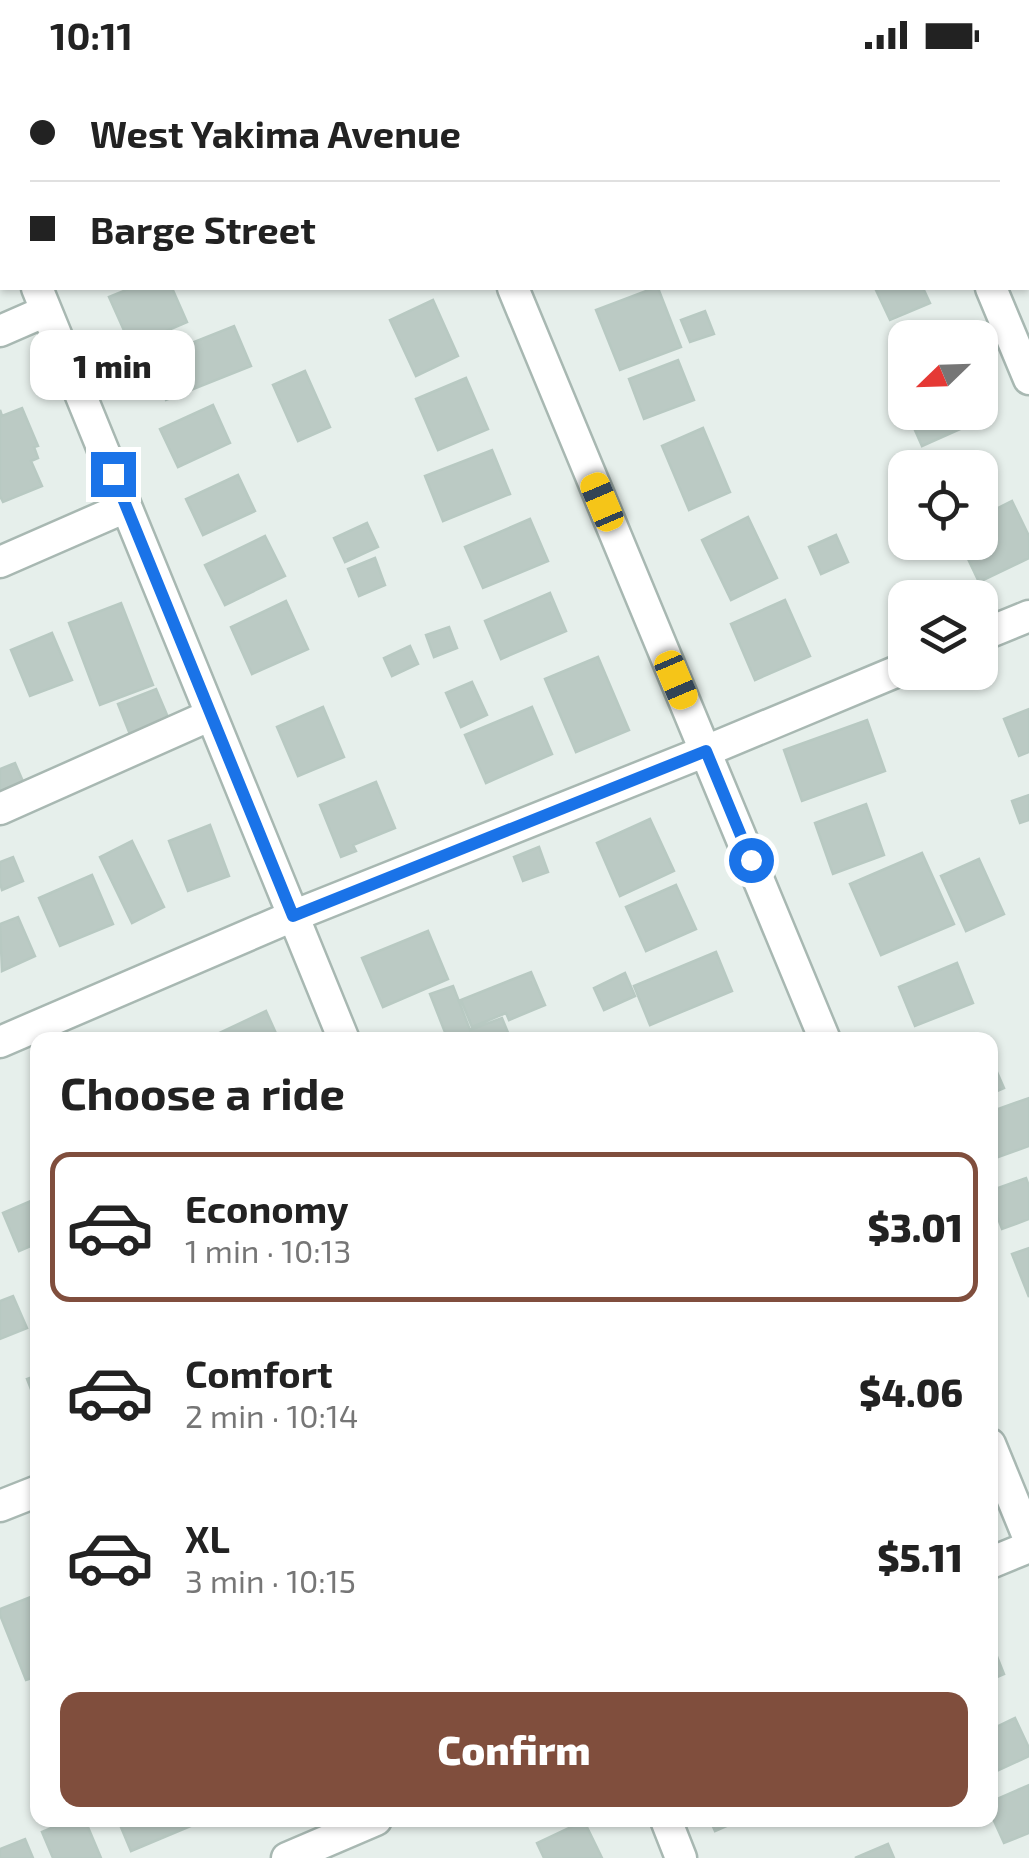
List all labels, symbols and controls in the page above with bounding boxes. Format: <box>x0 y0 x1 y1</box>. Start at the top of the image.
text: 10:11 <box>50 12 133 58</box>
text: West Yakima Avenue <box>90 110 461 156</box>
text: Barge Street <box>90 206 316 252</box>
north arrow <box>888 320 998 430</box>
map controls <box>888 320 998 690</box>
callout: 1 min <box>31 329 196 399</box>
text: 1 min <box>73 346 152 384</box>
button: locate <box>888 450 998 560</box>
route end <box>91 452 136 497</box>
car <box>576 469 628 535</box>
button: layers <box>888 580 998 690</box>
car <box>650 647 702 713</box>
route start <box>729 838 774 883</box>
text: Choose a ride <box>60 1065 345 1119</box>
icon: car <box>65 1182 155 1272</box>
text: Economy <box>185 1185 349 1231</box>
text: $3.01 <box>868 1204 963 1250</box>
text: 1 min · 10:13 <box>185 1231 351 1269</box>
icon: car <box>65 1347 155 1437</box>
text: Comfort <box>185 1350 333 1396</box>
text: $4.06 <box>859 1369 963 1415</box>
text: 2 min · 10:14 <box>185 1396 359 1434</box>
icon: car <box>65 1512 155 1602</box>
text: XL <box>185 1515 230 1561</box>
text: $5.11 <box>877 1534 963 1580</box>
text: 3 min · 10:15 <box>185 1561 356 1599</box>
button: Confirm <box>60 1692 968 1807</box>

